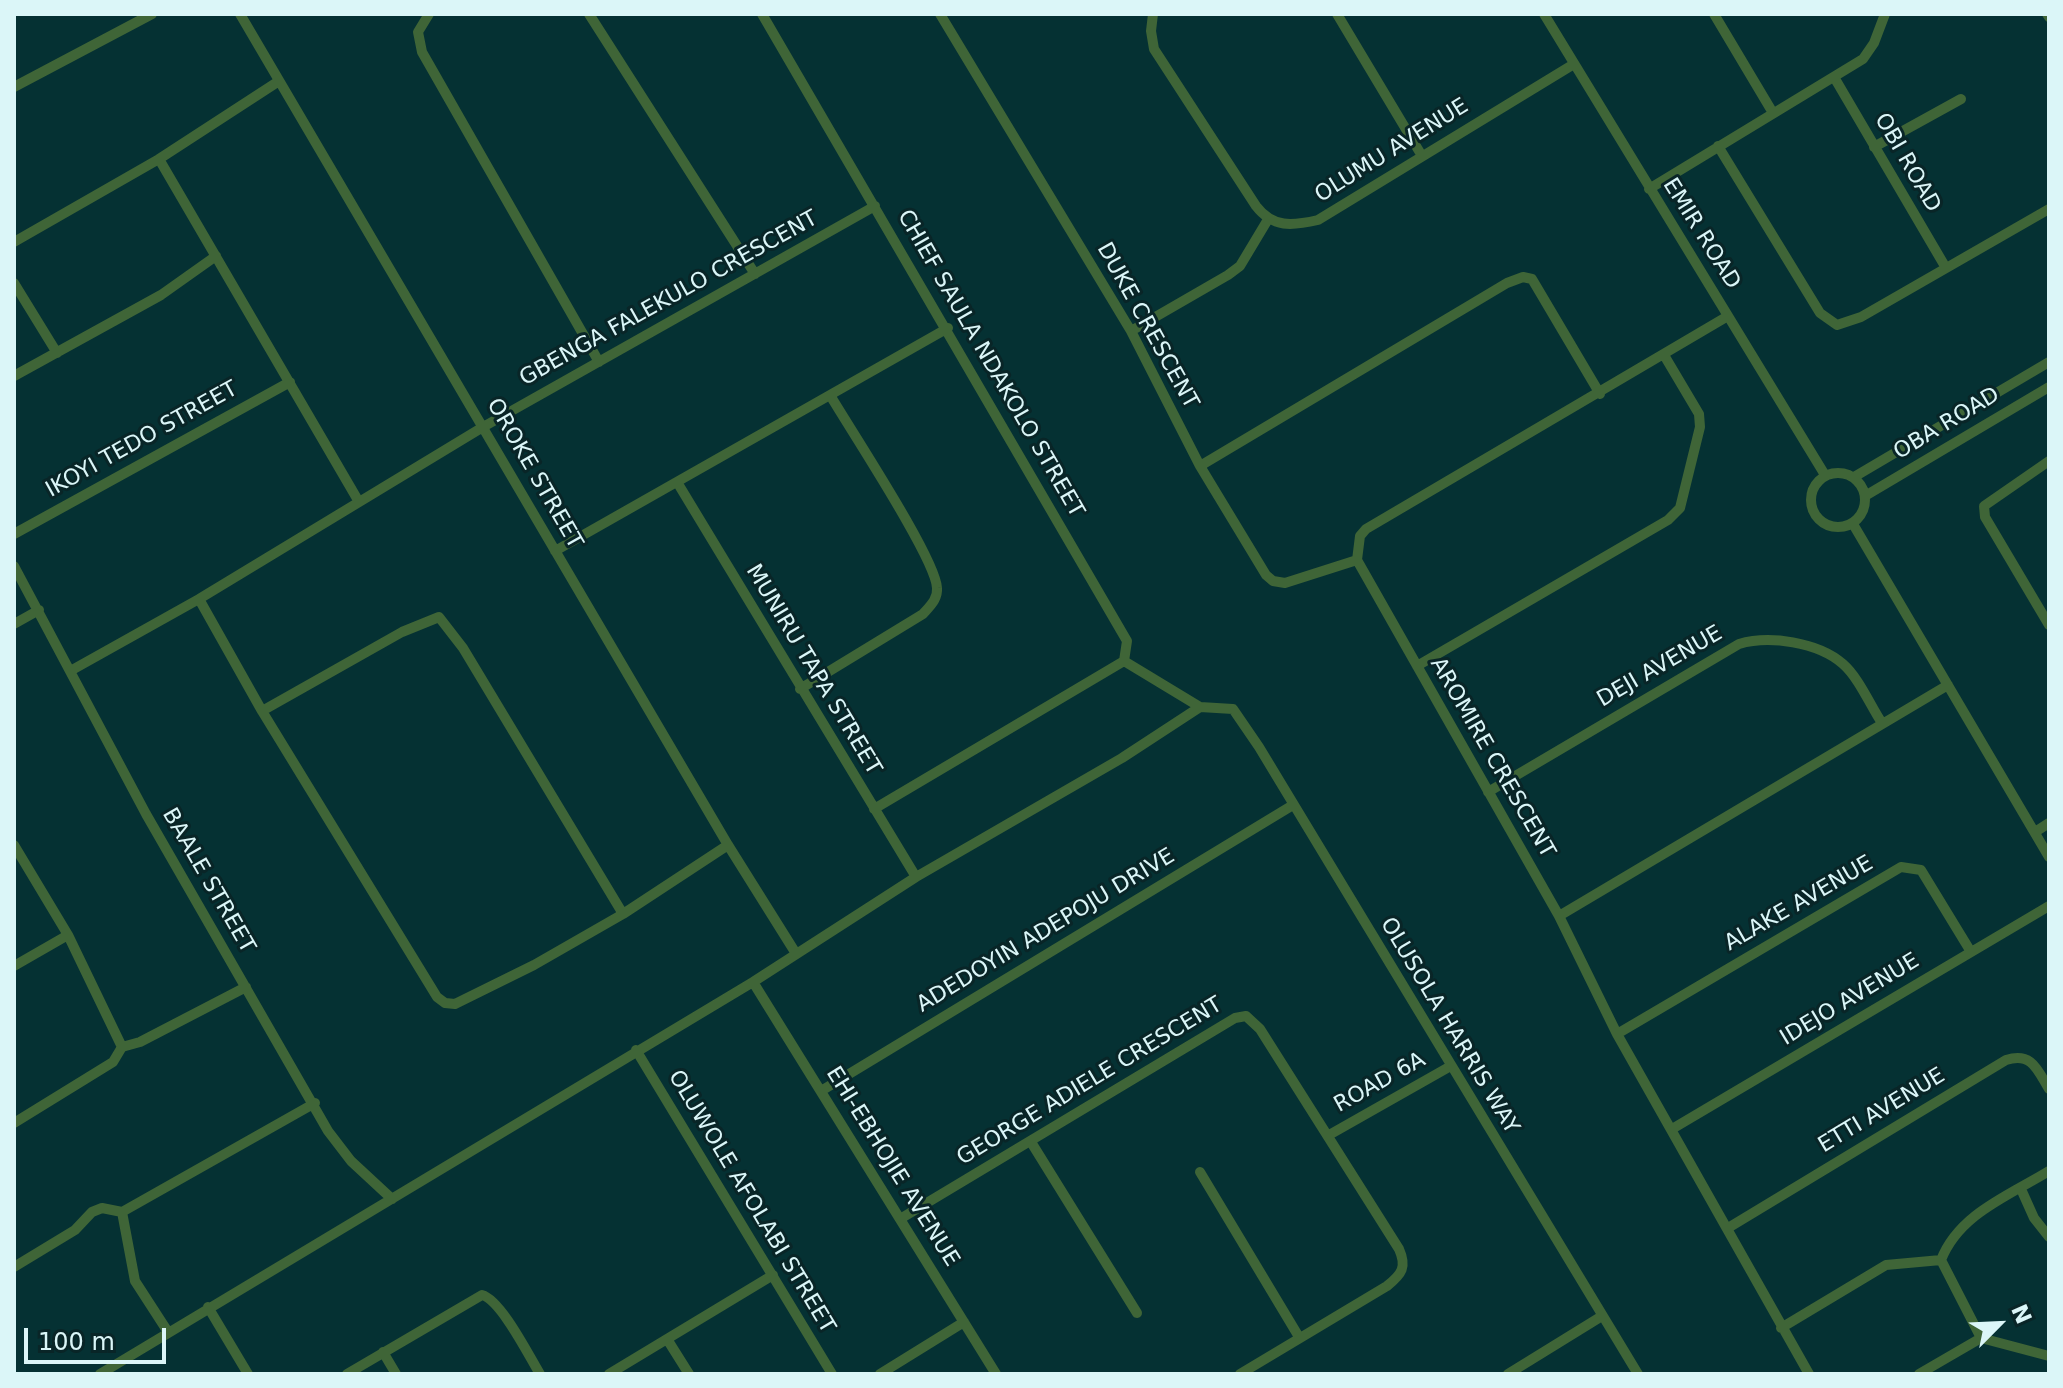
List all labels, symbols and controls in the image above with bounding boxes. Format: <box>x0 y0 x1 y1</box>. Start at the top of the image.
street label: OLUMU AVENUE <box>1310 93 1474 209</box>
street label: OBI ROAD <box>1868 109 1946 217</box>
street label: EMIR ROAD <box>1656 174 1746 294</box>
street label: GBENGA FALEKULO CRESCENT <box>515 206 823 392</box>
street label: CHIEF SAULA NDAKOLO STREET <box>891 206 1089 522</box>
street label: DUKE CRESCENT <box>1090 238 1204 414</box>
street label: IKOYI TEDO STREET <box>41 376 243 504</box>
street label: OBA ROAD <box>1889 382 2005 466</box>
street label: OROKE STREET <box>480 394 588 554</box>
street label: MUNIRU TAPA STREET <box>740 560 886 780</box>
street label: DEJI AVENUE <box>1593 621 1727 713</box>
street label: AROMIRE CRESCENT <box>1424 653 1560 863</box>
street label: BAALE STREET <box>156 804 260 958</box>
street label: ADEDOYIN ADEPOJU DRIVE <box>912 843 1180 1019</box>
street label: ALAKE AVENUE <box>1720 851 1878 957</box>
street label: OLUSOLA HARRIS WAY <box>1374 913 1524 1139</box>
street label: IDEJO AVENUE <box>1776 948 1924 1052</box>
street label: GEORGE ADIELE CRESCENT <box>953 992 1227 1172</box>
street label: ROAD 6A <box>1330 1047 1430 1119</box>
street label: EHI-EBHOJIE AVENUE <box>820 1062 964 1272</box>
street label: ETTI AVENUE <box>1814 1063 1950 1159</box>
street label: OLUWOLE AFOLABI STREET <box>662 1066 840 1338</box>
north arrow <box>1959 1284 2039 1364</box>
text: N <box>2006 1301 2037 1328</box>
scale bar <box>28 1312 170 1362</box>
text: 100 m <box>38 1328 115 1356</box>

